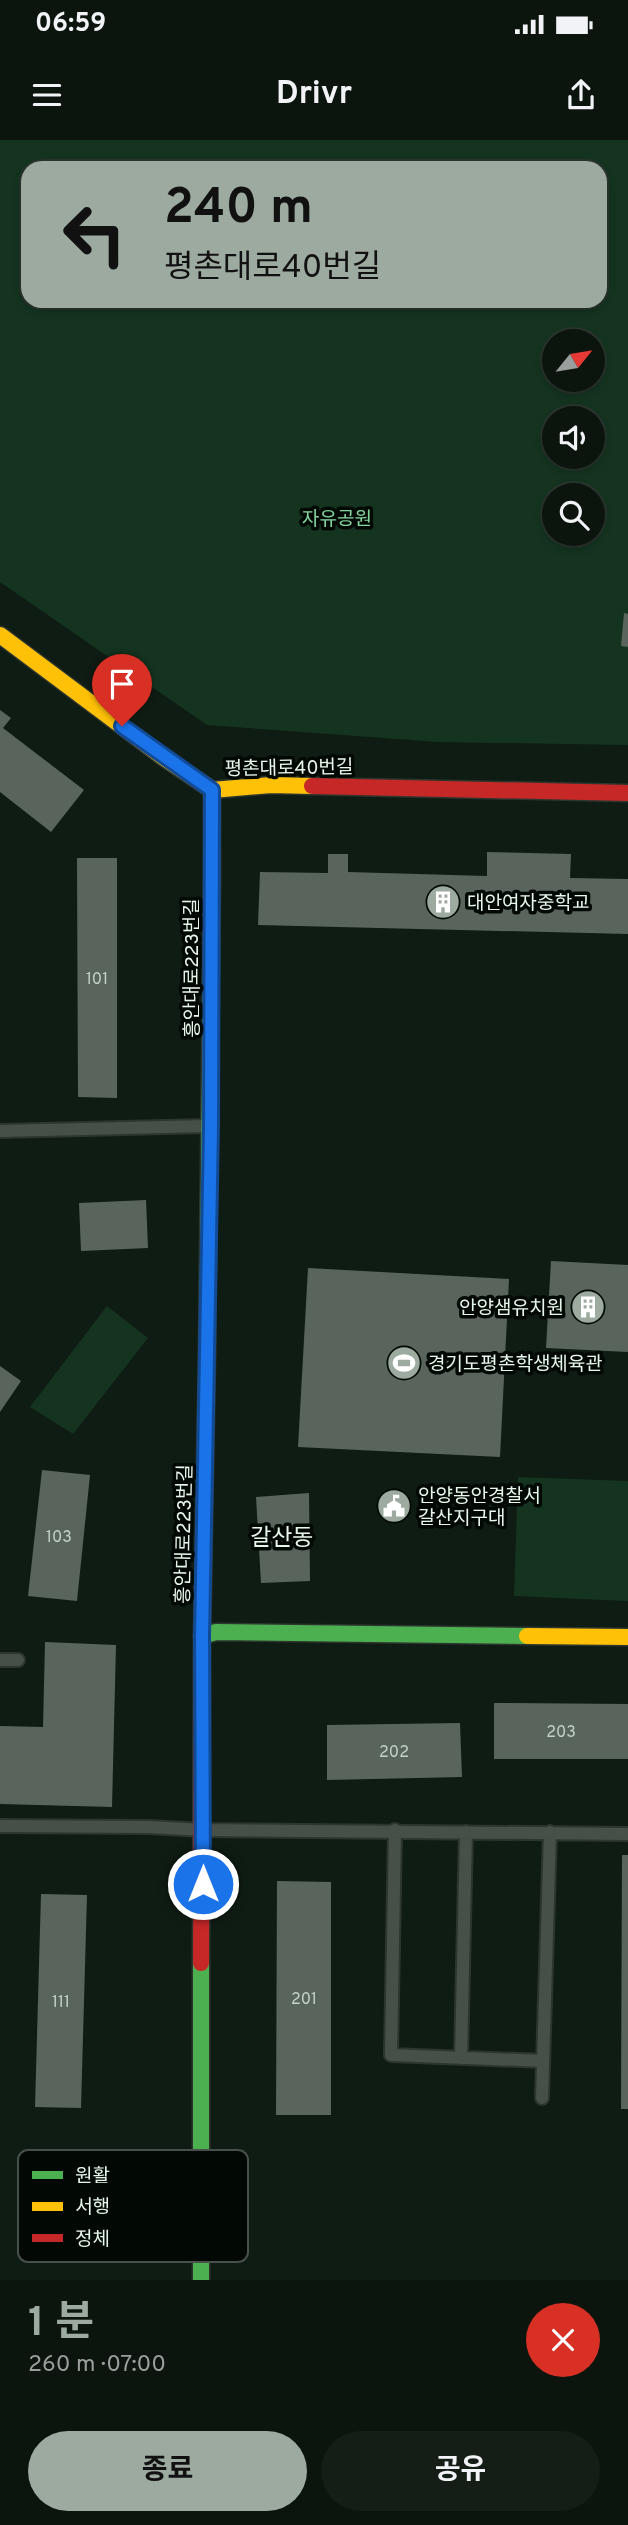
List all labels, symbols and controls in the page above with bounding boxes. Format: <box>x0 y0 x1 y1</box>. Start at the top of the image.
text: 06:59 <box>35 8 106 41</box>
text: Drivr <box>276 75 352 115</box>
icon: menu <box>28 76 66 114</box>
icon: share <box>562 76 600 114</box>
text: 240 m <box>164 179 313 241</box>
icon: left <box>49 189 140 280</box>
text: 평촌대로40번길 <box>164 249 381 289</box>
north arrow <box>542 329 606 392</box>
map controls <box>542 329 605 546</box>
button: sound <box>542 406 605 469</box>
button: search <box>542 483 605 546</box>
park label: 자유공원 <box>302 508 372 532</box>
pin <box>92 654 152 726</box>
icon: arrive <box>103 665 141 703</box>
street label: 평촌대로40번길 <box>224 756 354 782</box>
building icon: 대안여자중학교 <box>424 883 462 921</box>
place label: 대안여자중학교 <box>467 892 589 916</box>
street label: 흥안대로223번길 <box>181 898 205 1038</box>
house number: 101 <box>86 970 108 990</box>
building icon: 안양샘유치원 <box>569 1288 607 1326</box>
place label: 안양샘유치원 <box>459 1297 564 1321</box>
sports icon: 경기도평촌학생체육관 <box>385 1344 423 1382</box>
place label: 경기도평촌학생체육관 <box>428 1353 603 1377</box>
street label: 흥안대로223번길 <box>172 1464 198 1604</box>
place label: 안양동안경찰서 갈산지구대 <box>418 1485 540 1531</box>
public building icon: 안양동안경찰서 갈산지구대 <box>375 1487 413 1525</box>
district label: 갈산동 <box>250 1525 314 1554</box>
house number: 103 <box>46 1528 72 1548</box>
house number: 203 <box>546 1723 576 1743</box>
house number: 202 <box>379 1743 409 1763</box>
position arrow <box>166 1847 240 1921</box>
house number: 201 <box>291 1990 317 2010</box>
house number: 111 <box>52 1993 70 2013</box>
legend <box>18 2150 248 2262</box>
text: 원활 <box>75 2165 110 2189</box>
text: 서행 <box>75 2196 110 2220</box>
text: 정체 <box>75 2228 110 2252</box>
text: 1 분 <box>28 2298 94 2351</box>
button: close <box>526 2303 600 2377</box>
text: 260 m · 07:00 <box>28 2351 166 2380</box>
button: 종료 <box>28 2431 307 2511</box>
button: 공유 <box>321 2431 600 2511</box>

